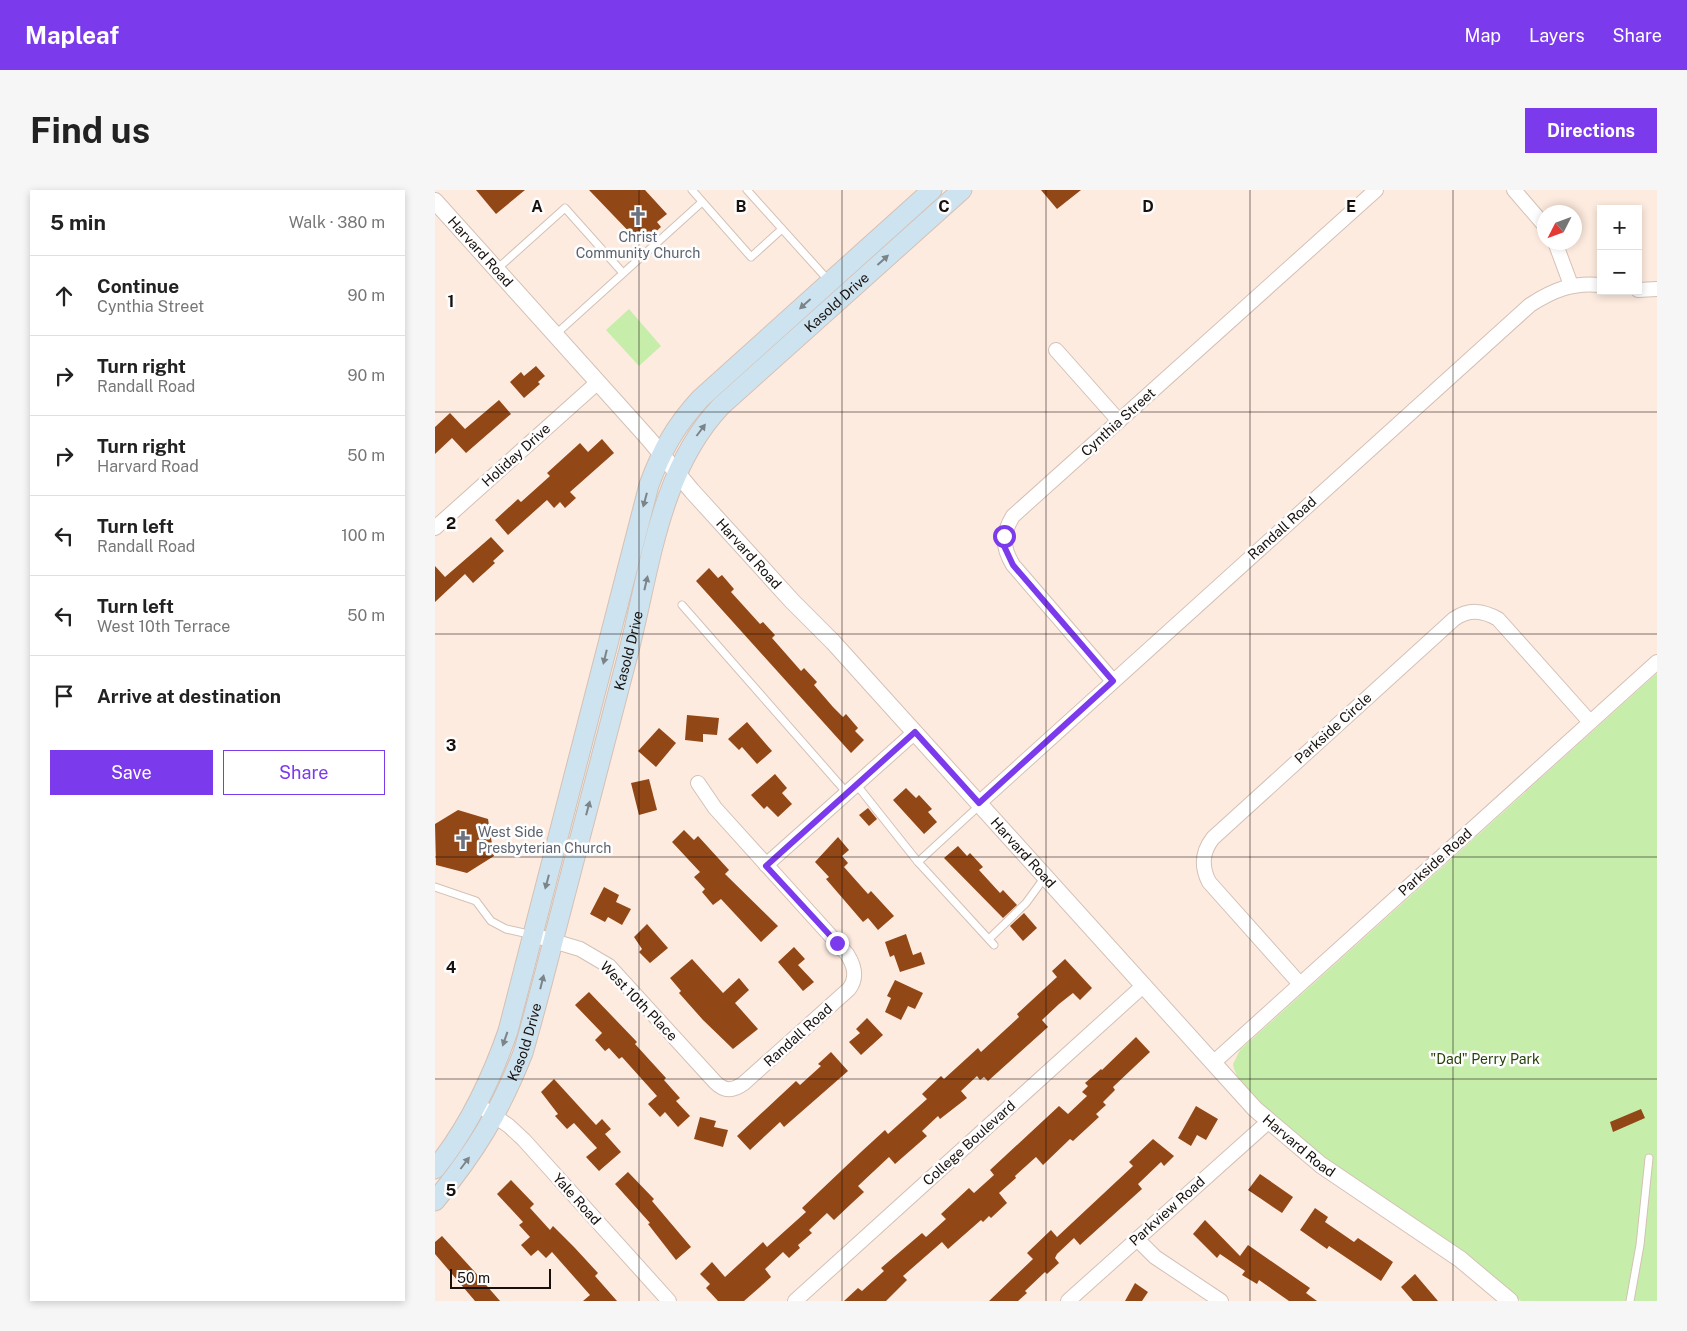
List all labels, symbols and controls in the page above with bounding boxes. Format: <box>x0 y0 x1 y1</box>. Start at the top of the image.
text: Mapleaf <box>25 21 119 49</box>
text: Map <box>1465 25 1501 46</box>
text: Layers <box>1529 25 1585 46</box>
text: Share <box>1613 25 1662 46</box>
button: Directions <box>1525 108 1657 153</box>
text: Find us <box>30 110 150 151</box>
text: A <box>531 197 543 216</box>
text: B <box>736 197 747 216</box>
text: C <box>938 197 950 216</box>
text: D <box>1142 197 1154 216</box>
text: E <box>1346 197 1356 216</box>
church icon: Christ Community Church <box>627 205 649 227</box>
north arrow <box>1537 205 1582 250</box>
map controls <box>1597 205 1642 295</box>
button: + <box>1597 205 1642 250</box>
text: 5 min <box>50 210 106 235</box>
text: Walk · 380 m <box>289 213 385 232</box>
street label: Harvard Road <box>445 213 516 290</box>
place label: Christ Community Church <box>576 229 700 261</box>
button: − <box>1597 250 1642 295</box>
one-way arrow <box>877 255 890 266</box>
street label: Kasold Drive <box>801 269 872 335</box>
text: Continue <box>97 275 179 297</box>
icon: ahead <box>50 282 78 310</box>
text: 90 m <box>348 286 385 305</box>
text: 1 <box>448 292 454 311</box>
text: Cynthia Street <box>97 297 204 316</box>
one-way arrow <box>799 298 811 310</box>
text: Turn right <box>97 355 186 377</box>
icon: right <box>50 362 78 390</box>
text: 90 m <box>348 366 385 385</box>
text: Randall Road <box>97 377 195 396</box>
street label: Cynthia Street <box>1078 385 1158 459</box>
street label: Holiday Drive <box>479 420 553 490</box>
one-way arrow <box>695 424 706 437</box>
text: Turn right <box>97 435 186 457</box>
icon: right <box>50 442 78 470</box>
text: 50 m <box>347 446 385 465</box>
text: Harvard Road <box>97 457 199 476</box>
one-way arrow <box>641 492 649 507</box>
street label: Randall Road <box>1245 493 1319 563</box>
text: 2 <box>446 514 456 533</box>
text: Turn left <box>97 515 174 537</box>
street label: Harvard Road <box>713 515 785 592</box>
icon: left <box>50 522 78 550</box>
route start <box>993 525 1016 548</box>
text: 100 m <box>341 526 385 545</box>
text: Randall Road <box>97 537 195 556</box>
one-way arrow <box>642 576 650 591</box>
text: Turn left <box>97 595 174 617</box>
icon: left <box>50 602 78 630</box>
text: 50 m <box>347 606 385 625</box>
street label: Kasold Drive <box>611 609 646 692</box>
text: West 10th Terrace <box>97 617 230 636</box>
one-way arrow <box>601 650 609 665</box>
icon: arrive <box>50 682 78 710</box>
text: Arrive at destination <box>97 685 281 707</box>
street label: Parkside Circle <box>1291 689 1375 767</box>
text: 3 <box>446 736 456 755</box>
button: Save <box>50 750 213 795</box>
button: Share <box>223 750 385 795</box>
one-way arrow <box>584 801 592 816</box>
street label: Harvard Road <box>987 814 1059 891</box>
place label: West Side Presbyterian Church <box>478 824 611 856</box>
street label: Parkside Road <box>1395 825 1475 899</box>
church icon: West Side Presbyterian Church <box>452 829 474 851</box>
one-way arrow <box>543 875 551 890</box>
route end <box>826 932 849 955</box>
text: 4 <box>446 958 457 977</box>
street label: West 10th Place <box>597 958 681 1044</box>
one-way arrow <box>538 975 546 990</box>
street label: Randall Road <box>761 1000 835 1070</box>
street label: Kasold Drive <box>504 1001 545 1084</box>
one-way arrow <box>501 1032 508 1047</box>
park label: "Dad" Perry Park <box>1430 1051 1540 1067</box>
street label: College Boulevard <box>920 1097 1018 1189</box>
street label: Harvard Road <box>1260 1111 1338 1180</box>
one-way arrow <box>460 1157 471 1170</box>
street label: Yale Road <box>550 1170 604 1228</box>
street label: Parkview Road <box>1126 1173 1208 1249</box>
text: 5 <box>446 1181 457 1200</box>
scale bar <box>450 1266 551 1289</box>
text: 50 m <box>457 1270 490 1286</box>

